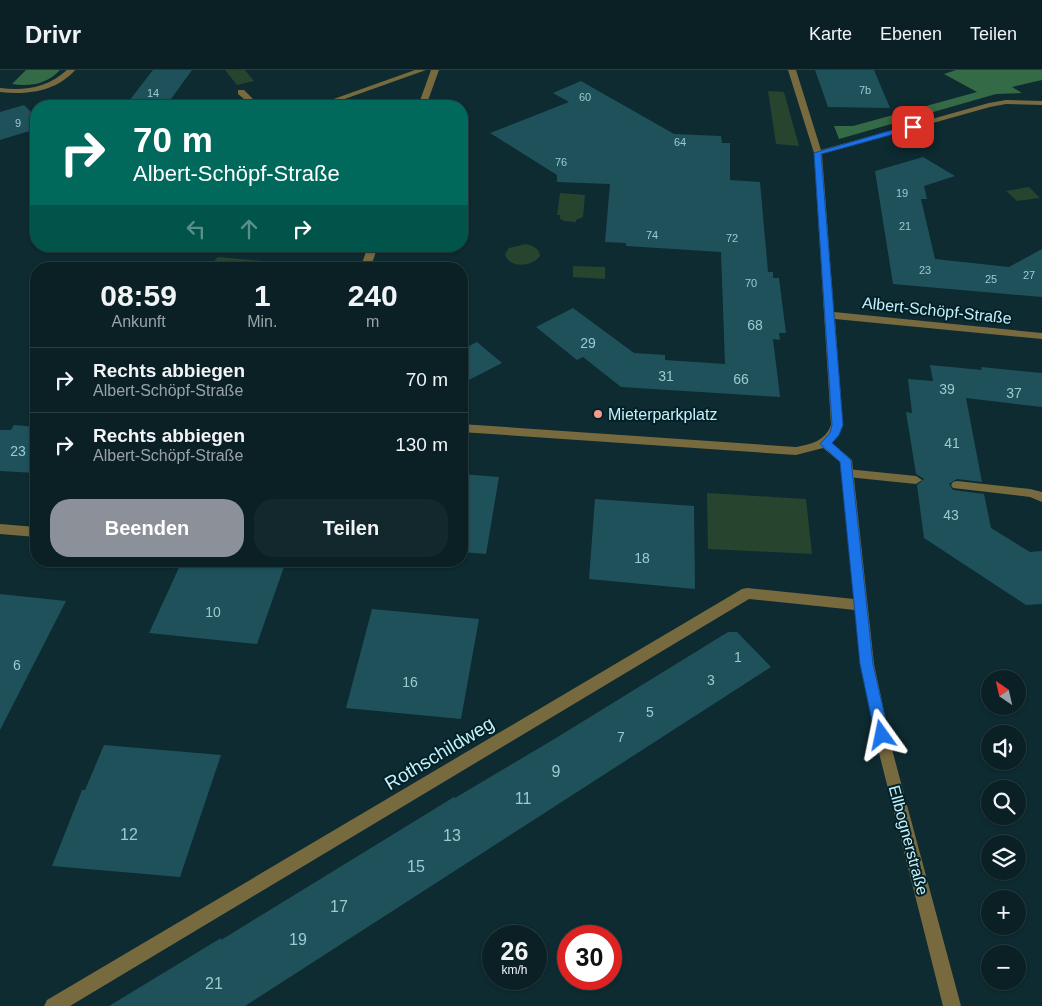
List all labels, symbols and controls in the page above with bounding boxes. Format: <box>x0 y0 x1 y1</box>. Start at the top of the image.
text: Drivr <box>25 21 81 48</box>
text: Karte <box>809 24 852 44</box>
text: Ebenen <box>880 24 942 44</box>
text: Teilen <box>970 24 1017 44</box>
house number: 7b <box>859 84 871 96</box>
house number: 14 <box>147 87 159 99</box>
house number: 60 <box>579 91 591 103</box>
pin <box>892 106 934 148</box>
icon: arrive <box>899 113 927 141</box>
house number: 9 <box>15 117 21 129</box>
icon: right <box>50 120 115 185</box>
text: 70 m <box>133 120 213 159</box>
house number: 64 <box>674 136 686 148</box>
house number: 76 <box>555 156 567 168</box>
text: Albert-Schöpf-Straße <box>133 161 340 186</box>
house number: 19 <box>896 187 908 199</box>
icon: left <box>182 215 210 243</box>
icon: ahead <box>235 215 263 243</box>
icon: right <box>288 215 316 243</box>
house number: 21 <box>899 220 911 232</box>
house number: 74 <box>646 229 658 241</box>
house number: 72 <box>726 232 738 244</box>
house number: 23 <box>919 264 931 276</box>
house number: 27 <box>1023 269 1035 281</box>
house number: 25 <box>985 273 997 285</box>
house number: 70 <box>745 277 757 289</box>
text: 08:59 <box>100 279 177 312</box>
text: 1 <box>254 279 271 312</box>
text: 240 <box>348 279 398 312</box>
street label: Albert-Schöpf-Straße <box>861 294 1013 327</box>
text: Ankunft <box>111 313 166 330</box>
text: Min. <box>247 313 277 330</box>
text: m <box>366 313 379 330</box>
house number: 68 <box>747 317 763 333</box>
house number: 29 <box>580 335 596 351</box>
text: Rechts abbiegen <box>93 360 245 381</box>
icon: right <box>50 366 78 394</box>
house number: 31 <box>658 368 674 384</box>
text: 70 m <box>406 369 448 390</box>
house number: 66 <box>733 371 749 387</box>
house number: 39 <box>939 381 955 397</box>
text: Albert-Schöpf-Straße <box>93 382 243 399</box>
house number: 37 <box>1006 385 1022 401</box>
place label: Mieterparkplatz <box>608 406 717 423</box>
marker: Mieterparkplatz <box>592 408 604 420</box>
text: Rechts abbiegen <box>93 425 245 446</box>
icon: right <box>50 431 78 459</box>
text: 130 m <box>395 434 448 455</box>
house number: 41 <box>944 435 960 451</box>
house number: 23 <box>10 443 26 459</box>
text: Albert-Schöpf-Straße <box>93 447 243 464</box>
button: Beenden <box>50 499 244 557</box>
button: Teilen <box>254 499 448 557</box>
house number: 43 <box>943 507 959 523</box>
house number: 18 <box>634 550 650 566</box>
house number: 10 <box>205 604 221 620</box>
house number: 1 <box>734 649 742 665</box>
house number: 6 <box>13 657 21 673</box>
north arrow <box>981 670 1026 715</box>
map controls <box>981 670 1026 990</box>
house number: 3 <box>707 672 715 688</box>
house number: 16 <box>402 674 418 690</box>
house number: 5 <box>646 704 654 720</box>
position arrow <box>855 708 907 760</box>
street label: Rothschildweg <box>381 713 498 794</box>
button: sound <box>981 725 1026 770</box>
house number: 7 <box>617 729 625 745</box>
house number: 9 <box>552 763 561 780</box>
button: search <box>981 780 1026 825</box>
street label: Ellbognerstraße <box>886 783 931 897</box>
house number: 11 <box>515 790 531 807</box>
house number: 12 <box>120 826 138 843</box>
house number: 13 <box>443 827 461 844</box>
button: layers <box>981 835 1026 880</box>
house number: 15 <box>407 858 425 875</box>
button: + <box>981 890 1026 935</box>
house number: 17 <box>330 898 348 915</box>
speed limit sign: 30 <box>557 925 622 990</box>
house number: 19 <box>289 931 307 948</box>
text: 26 <box>501 937 528 965</box>
button: − <box>981 945 1026 990</box>
text: km/h <box>501 963 528 977</box>
house number: 21 <box>205 975 223 992</box>

